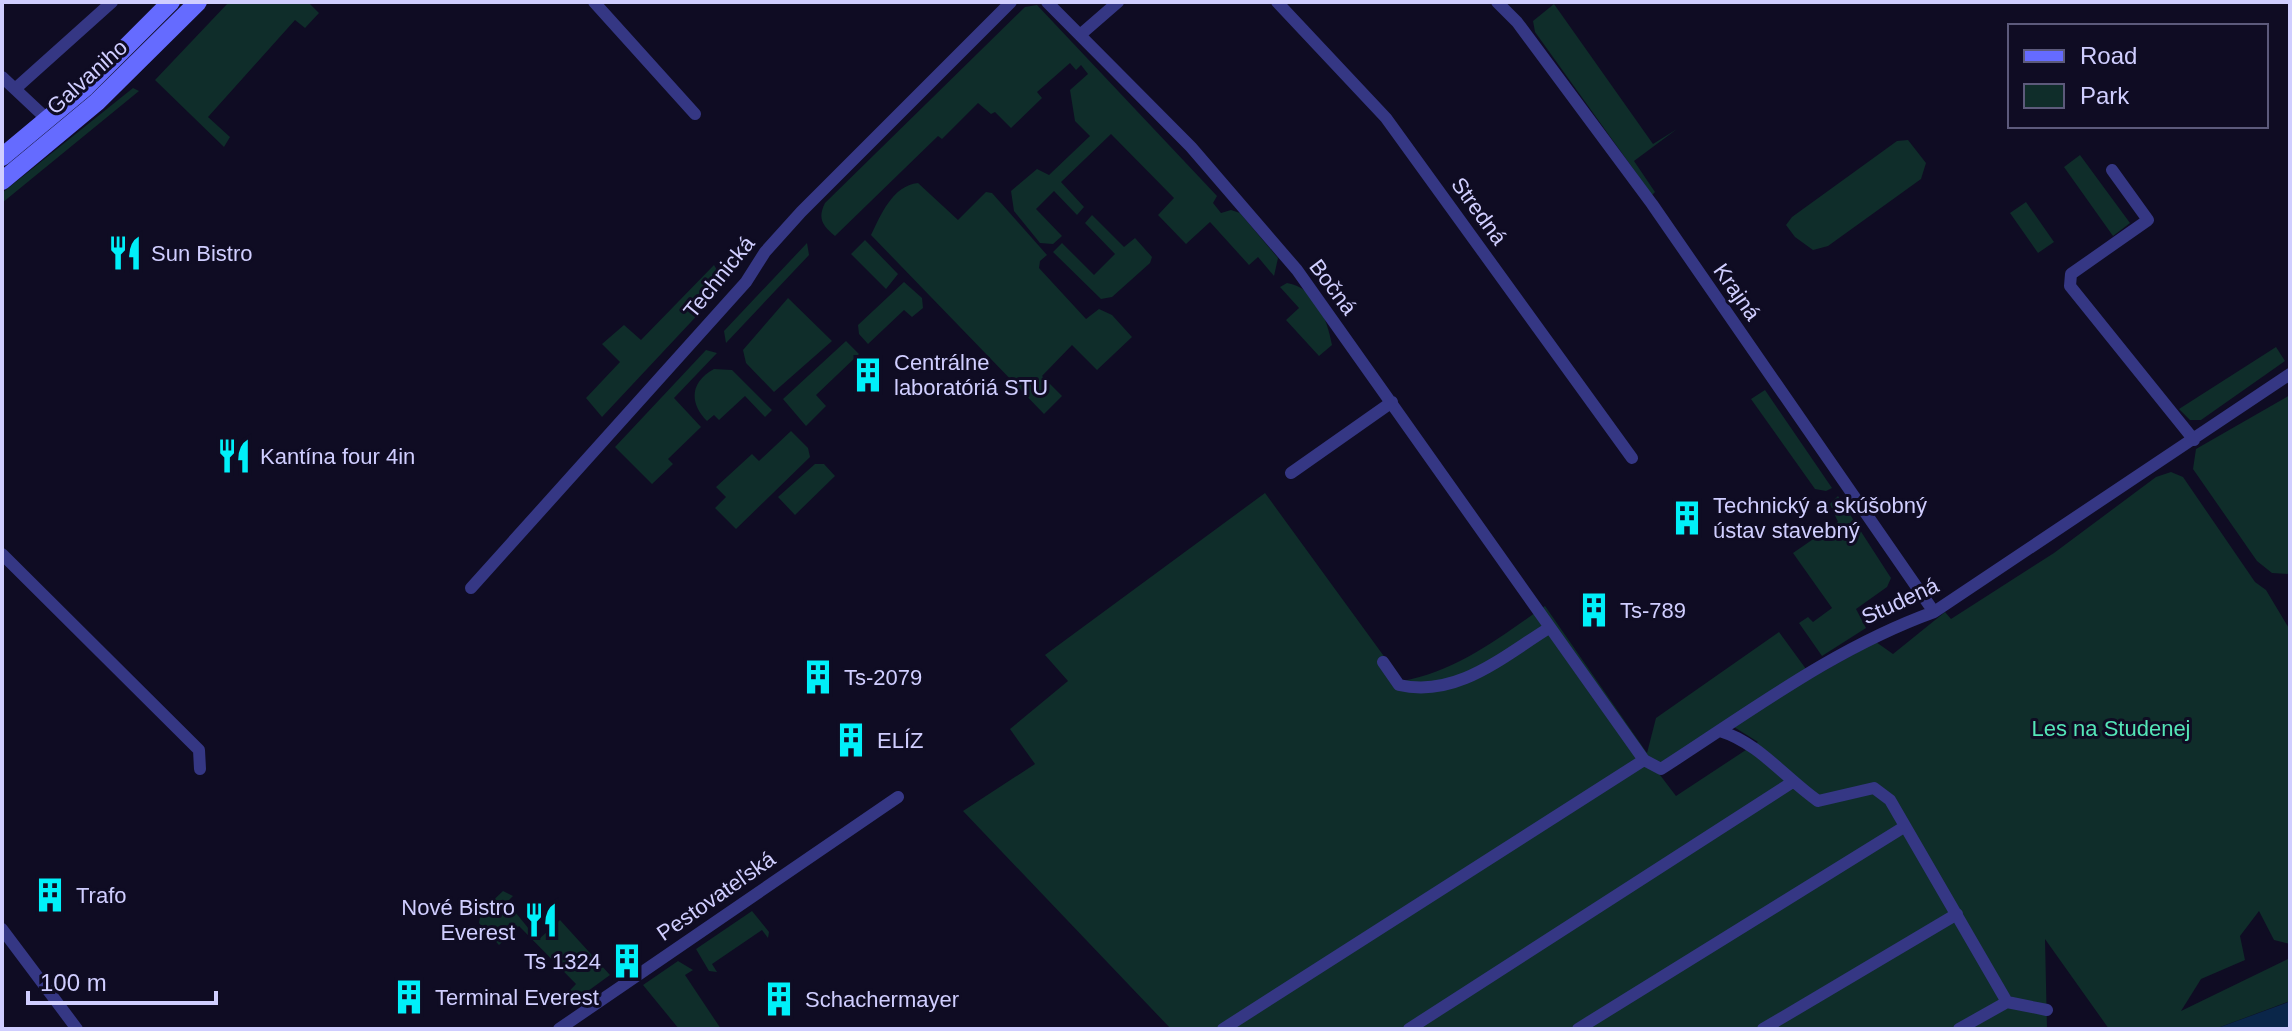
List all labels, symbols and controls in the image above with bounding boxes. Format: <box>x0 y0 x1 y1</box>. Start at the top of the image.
legend <box>2008 24 2268 128</box>
street label: Galvaniho <box>42 35 132 119</box>
text: Road <box>2080 42 2137 69</box>
text: Park <box>2080 82 2130 109</box>
street label: Stredná <box>1446 172 1512 250</box>
street label: Technická <box>678 231 760 323</box>
restaurant icon: Sun Bistro <box>106 234 144 272</box>
place label: Sun Bistro <box>151 241 253 266</box>
street label: Bočná <box>1304 255 1362 320</box>
street label: Krajná <box>1709 259 1766 326</box>
place label: Centrálne laboratóriá STU <box>894 350 1048 400</box>
building icon: Centrálne laboratóriá STU <box>849 356 887 394</box>
restaurant icon: Kantína four 4in <box>215 437 253 475</box>
place label: Kantína four 4in <box>260 444 415 469</box>
place label: Technický a skúšobný ústav stavebný <box>1713 493 1927 543</box>
building icon: Technický a skúšobný ústav stavebný <box>1668 499 1706 537</box>
street label: Studená <box>1858 572 1943 630</box>
building icon: Ts-789 <box>1575 591 1613 629</box>
place label: Ts-789 <box>1620 598 1686 623</box>
building icon: Ts-2079 <box>799 658 837 696</box>
place label: Ts-2079 <box>844 665 922 690</box>
park label: Les na Studenej <box>2031 716 2191 741</box>
building icon: ELÍZ <box>832 721 870 759</box>
place label: ELÍZ <box>877 728 923 753</box>
street label: Pestovateľská <box>652 846 781 946</box>
building icon: Trafo <box>31 876 69 914</box>
place label: Trafo <box>76 883 127 908</box>
place label: Nové Bistro Everest <box>401 895 515 945</box>
restaurant icon: Nové Bistro Everest <box>522 901 560 939</box>
building icon: Ts 1324 <box>608 942 646 980</box>
place label: Ts 1324 <box>524 949 601 974</box>
scale bar <box>28 955 216 1005</box>
text: 100 m <box>40 969 107 996</box>
building icon: Terminal Everest <box>390 978 428 1016</box>
building icon: Schachermayer <box>760 980 798 1018</box>
place label: Terminal Everest <box>435 985 599 1010</box>
place label: Schachermayer <box>805 987 959 1012</box>

